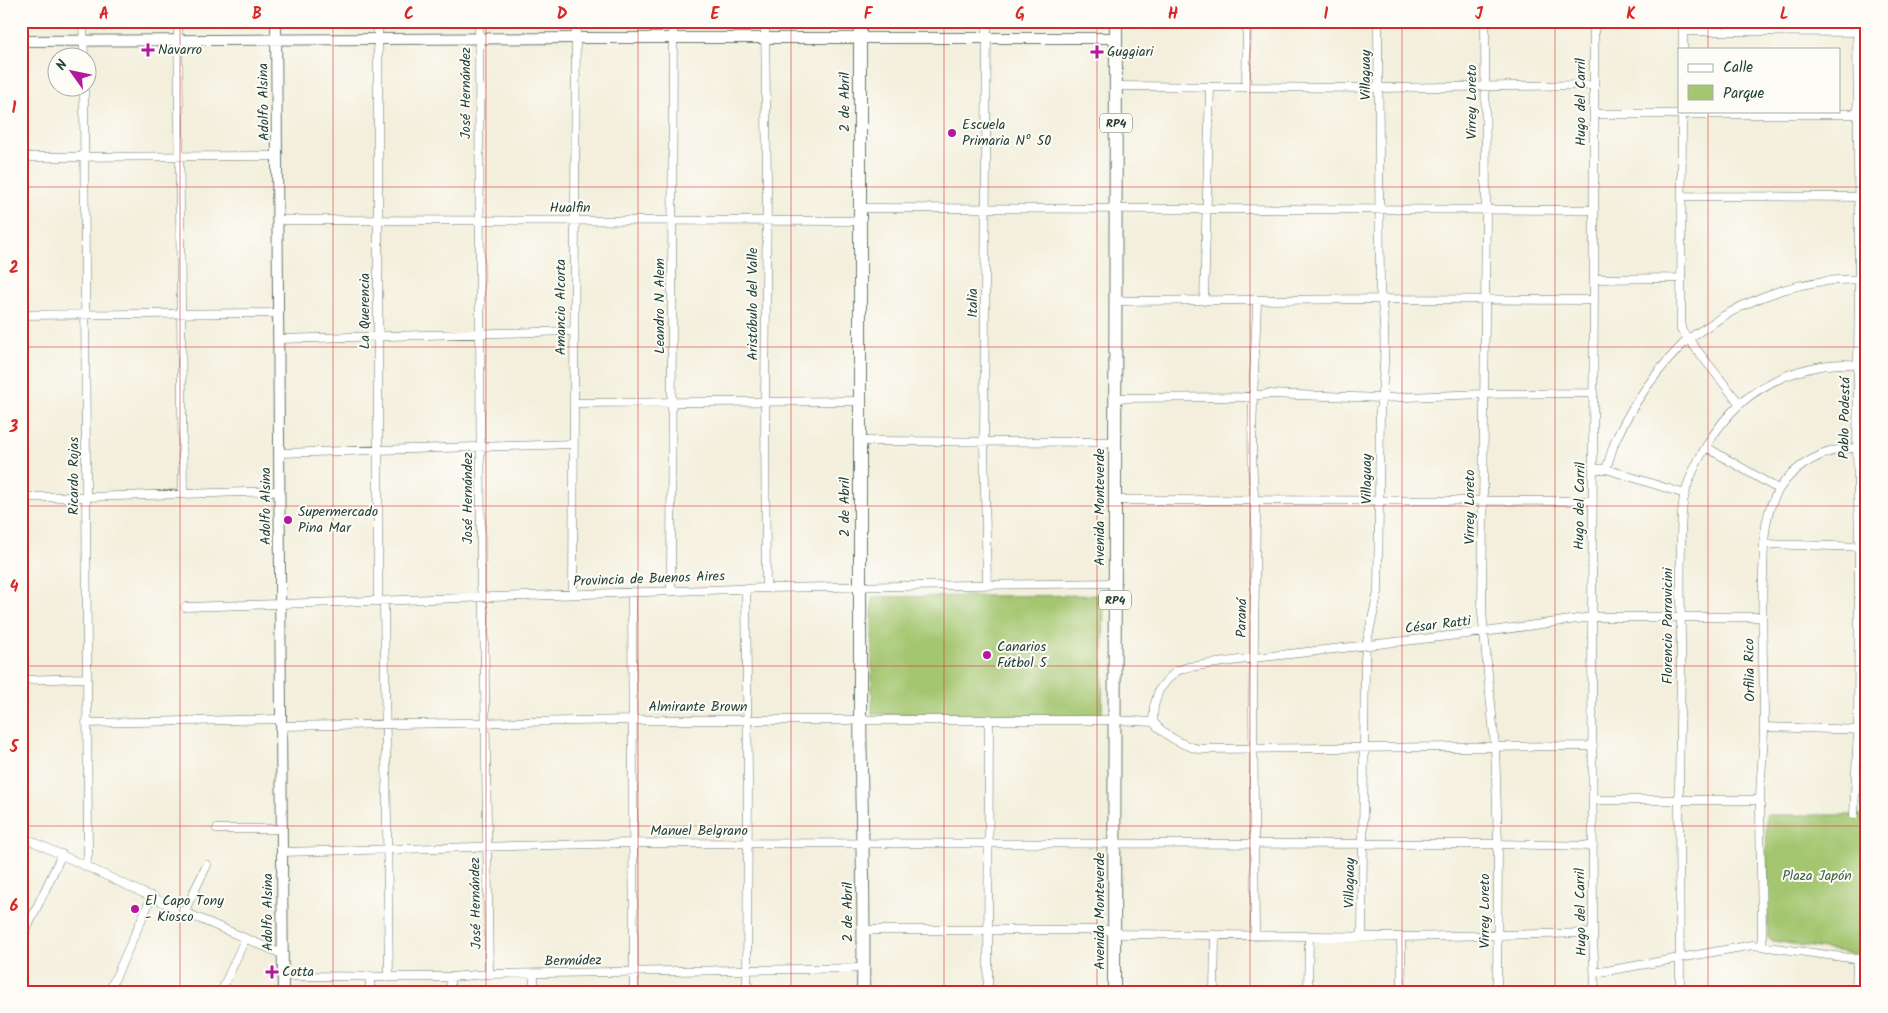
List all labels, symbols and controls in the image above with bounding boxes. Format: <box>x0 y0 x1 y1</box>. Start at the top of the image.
text: A <box>99 2 109 27</box>
text: B <box>252 2 262 27</box>
text: C <box>404 2 414 27</box>
text: D <box>557 2 568 27</box>
text: E <box>711 2 721 27</box>
text: F <box>864 2 874 27</box>
text: G <box>1015 2 1025 27</box>
text: H <box>1168 2 1178 27</box>
text: I <box>1324 2 1329 27</box>
text: J <box>1475 2 1484 27</box>
text: K <box>1626 2 1636 27</box>
text: L <box>1780 2 1788 27</box>
place label: Navarro <box>158 39 202 61</box>
place label: Guggiari <box>1107 41 1154 63</box>
marker: Navarro <box>142 44 154 56</box>
marker: Guggiari <box>1091 46 1103 58</box>
street label: José Hernández <box>455 47 477 139</box>
north arrow <box>48 48 98 98</box>
legend <box>1678 48 1840 112</box>
street label: Villaguay <box>1355 49 1377 100</box>
text: N <box>50 56 74 75</box>
text: Calle <box>1723 56 1753 80</box>
street label: Hugo del Carril <box>1570 57 1592 146</box>
street label: Adolfo Alsina <box>252 63 276 141</box>
street label: Virrey Loreto <box>1461 64 1483 140</box>
street label: 2 de Abril <box>834 71 856 132</box>
text: Parque <box>1723 82 1764 106</box>
text: 1 <box>12 96 17 121</box>
place label: Escuela Primaria Nº 50 <box>962 114 1051 152</box>
road number: RP4 <box>1100 114 1132 132</box>
marker: Escuela Primaria Nº 50 <box>946 127 958 139</box>
street label: Hualfin <box>550 197 590 219</box>
street label: Aristóbulo del Valle <box>742 247 764 361</box>
text: 2 <box>9 256 19 281</box>
street label: Leandro N Alem <box>649 258 671 354</box>
street label: Amancio Alcorta <box>550 259 572 355</box>
street label: La Querencia <box>354 273 376 349</box>
street label: Italia <box>962 288 984 318</box>
street label: Pablo Podestá <box>1833 375 1857 459</box>
text: 3 <box>9 415 19 440</box>
street label: Ricardo Rojas <box>63 437 85 515</box>
street label: Avenida Monteverde <box>1089 448 1111 566</box>
street label: José Hernández <box>457 452 479 544</box>
street label: Villaguay <box>1356 453 1378 504</box>
street label: Hugo del Carril <box>1568 461 1592 550</box>
street label: Adolfo Alsina <box>255 467 277 545</box>
street label: Virrey Loreto <box>1459 469 1481 545</box>
street label: 2 de Abril <box>834 476 856 537</box>
place label: Supermercado Pina Mar <box>298 501 378 539</box>
marker: Supermercado Pina Mar <box>282 514 294 526</box>
street label: Provincia de Buenos Aires <box>573 565 725 593</box>
street label: Florencio Parravicini <box>1657 567 1679 684</box>
text: 4 <box>10 575 19 600</box>
road number: RP4 <box>1099 590 1131 610</box>
street label: Paraná <box>1231 597 1253 638</box>
street label: César Ratti <box>1404 610 1473 640</box>
place label: Canarios Fútbol 5 <box>997 636 1048 674</box>
street label: Orfilia Rico <box>1738 638 1762 702</box>
marker: Canarios Fútbol 5 <box>981 649 993 661</box>
street label: Almirante Brown <box>648 696 748 718</box>
text: 5 <box>9 735 20 760</box>
street label: Manuel Belgrano <box>650 820 748 842</box>
street label: Avenida Monteverde <box>1089 852 1111 970</box>
street label: José Hernández <box>464 857 488 949</box>
street label: Villaguay <box>1339 857 1361 909</box>
park label: Plaza Japón <box>1782 865 1852 887</box>
street label: Hugo del Carril <box>1569 867 1593 956</box>
street label: Adolfo Alsina <box>257 873 279 951</box>
street label: Virrey Loreto <box>1474 873 1496 949</box>
street label: 2 de Abril <box>837 881 859 942</box>
place label: El Capo Tony - Kiosco <box>145 890 224 928</box>
text: 6 <box>10 894 19 919</box>
marker: El Capo Tony - Kiosco <box>129 903 141 915</box>
street label: Bermúdez <box>544 950 602 972</box>
place label: Cotta <box>282 961 314 983</box>
marker: Cotta <box>266 966 278 978</box>

